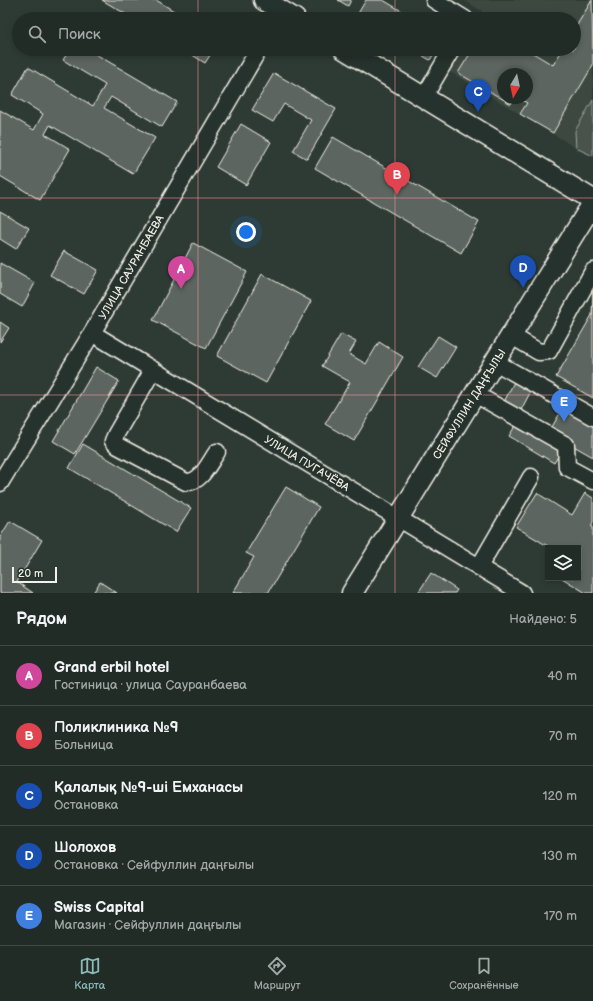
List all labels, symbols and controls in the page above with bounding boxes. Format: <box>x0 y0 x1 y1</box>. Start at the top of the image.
search box <box>12 12 581 56</box>
icon: search <box>26 23 48 45</box>
text: Поиск <box>58 25 101 44</box>
north arrow <box>497 68 533 104</box>
pin: C <box>465 79 491 112</box>
pin: B <box>384 162 410 195</box>
street label: УЛИЦА САУРАНБАЕВА <box>96 212 167 322</box>
your location <box>236 222 256 242</box>
pin: D <box>510 255 536 288</box>
pin: A <box>168 256 194 289</box>
street label: СЕЙФУЛЛИН ДАҢҒЫЛЫ <box>430 347 509 462</box>
pin: E <box>551 389 577 422</box>
street label: УЛИЦА ПУГАЧЁВА <box>262 432 352 494</box>
map controls <box>545 545 581 581</box>
button: layers <box>545 545 581 581</box>
scale bar <box>12 565 57 584</box>
text: 20 m <box>18 567 43 580</box>
text: Рядом <box>16 609 67 629</box>
text: Найдено: 5 <box>509 611 577 627</box>
text: Grand erbil hotel <box>54 658 169 677</box>
text: A <box>25 668 33 684</box>
text: 40 m <box>547 668 577 684</box>
text: Гостиница · улица Сауранбаева <box>54 677 247 693</box>
text: Поликлиника №9 <box>54 718 179 737</box>
text: B <box>24 728 34 744</box>
text: 70 m <box>549 728 577 744</box>
text: Больница <box>54 737 113 753</box>
text: Қалалық №9-ші Емханасы <box>54 778 243 797</box>
text: C <box>24 788 34 804</box>
text: 120 m <box>542 788 577 804</box>
text: Остановка <box>54 797 119 813</box>
text: Шолохов <box>54 838 116 857</box>
text: D <box>24 848 34 864</box>
text: 130 m <box>542 848 577 864</box>
text: Остановка · Сейфуллин даңғылы <box>54 857 254 873</box>
text: Swiss Capital <box>54 898 144 917</box>
text: E <box>25 908 33 924</box>
text: 170 m <box>544 908 577 924</box>
text: Магазин · Сейфуллин даңғылы <box>54 917 241 933</box>
tab: Карта <box>74 955 105 992</box>
tab: Маршрут <box>254 955 301 992</box>
tab: Сохранённые <box>449 955 519 992</box>

